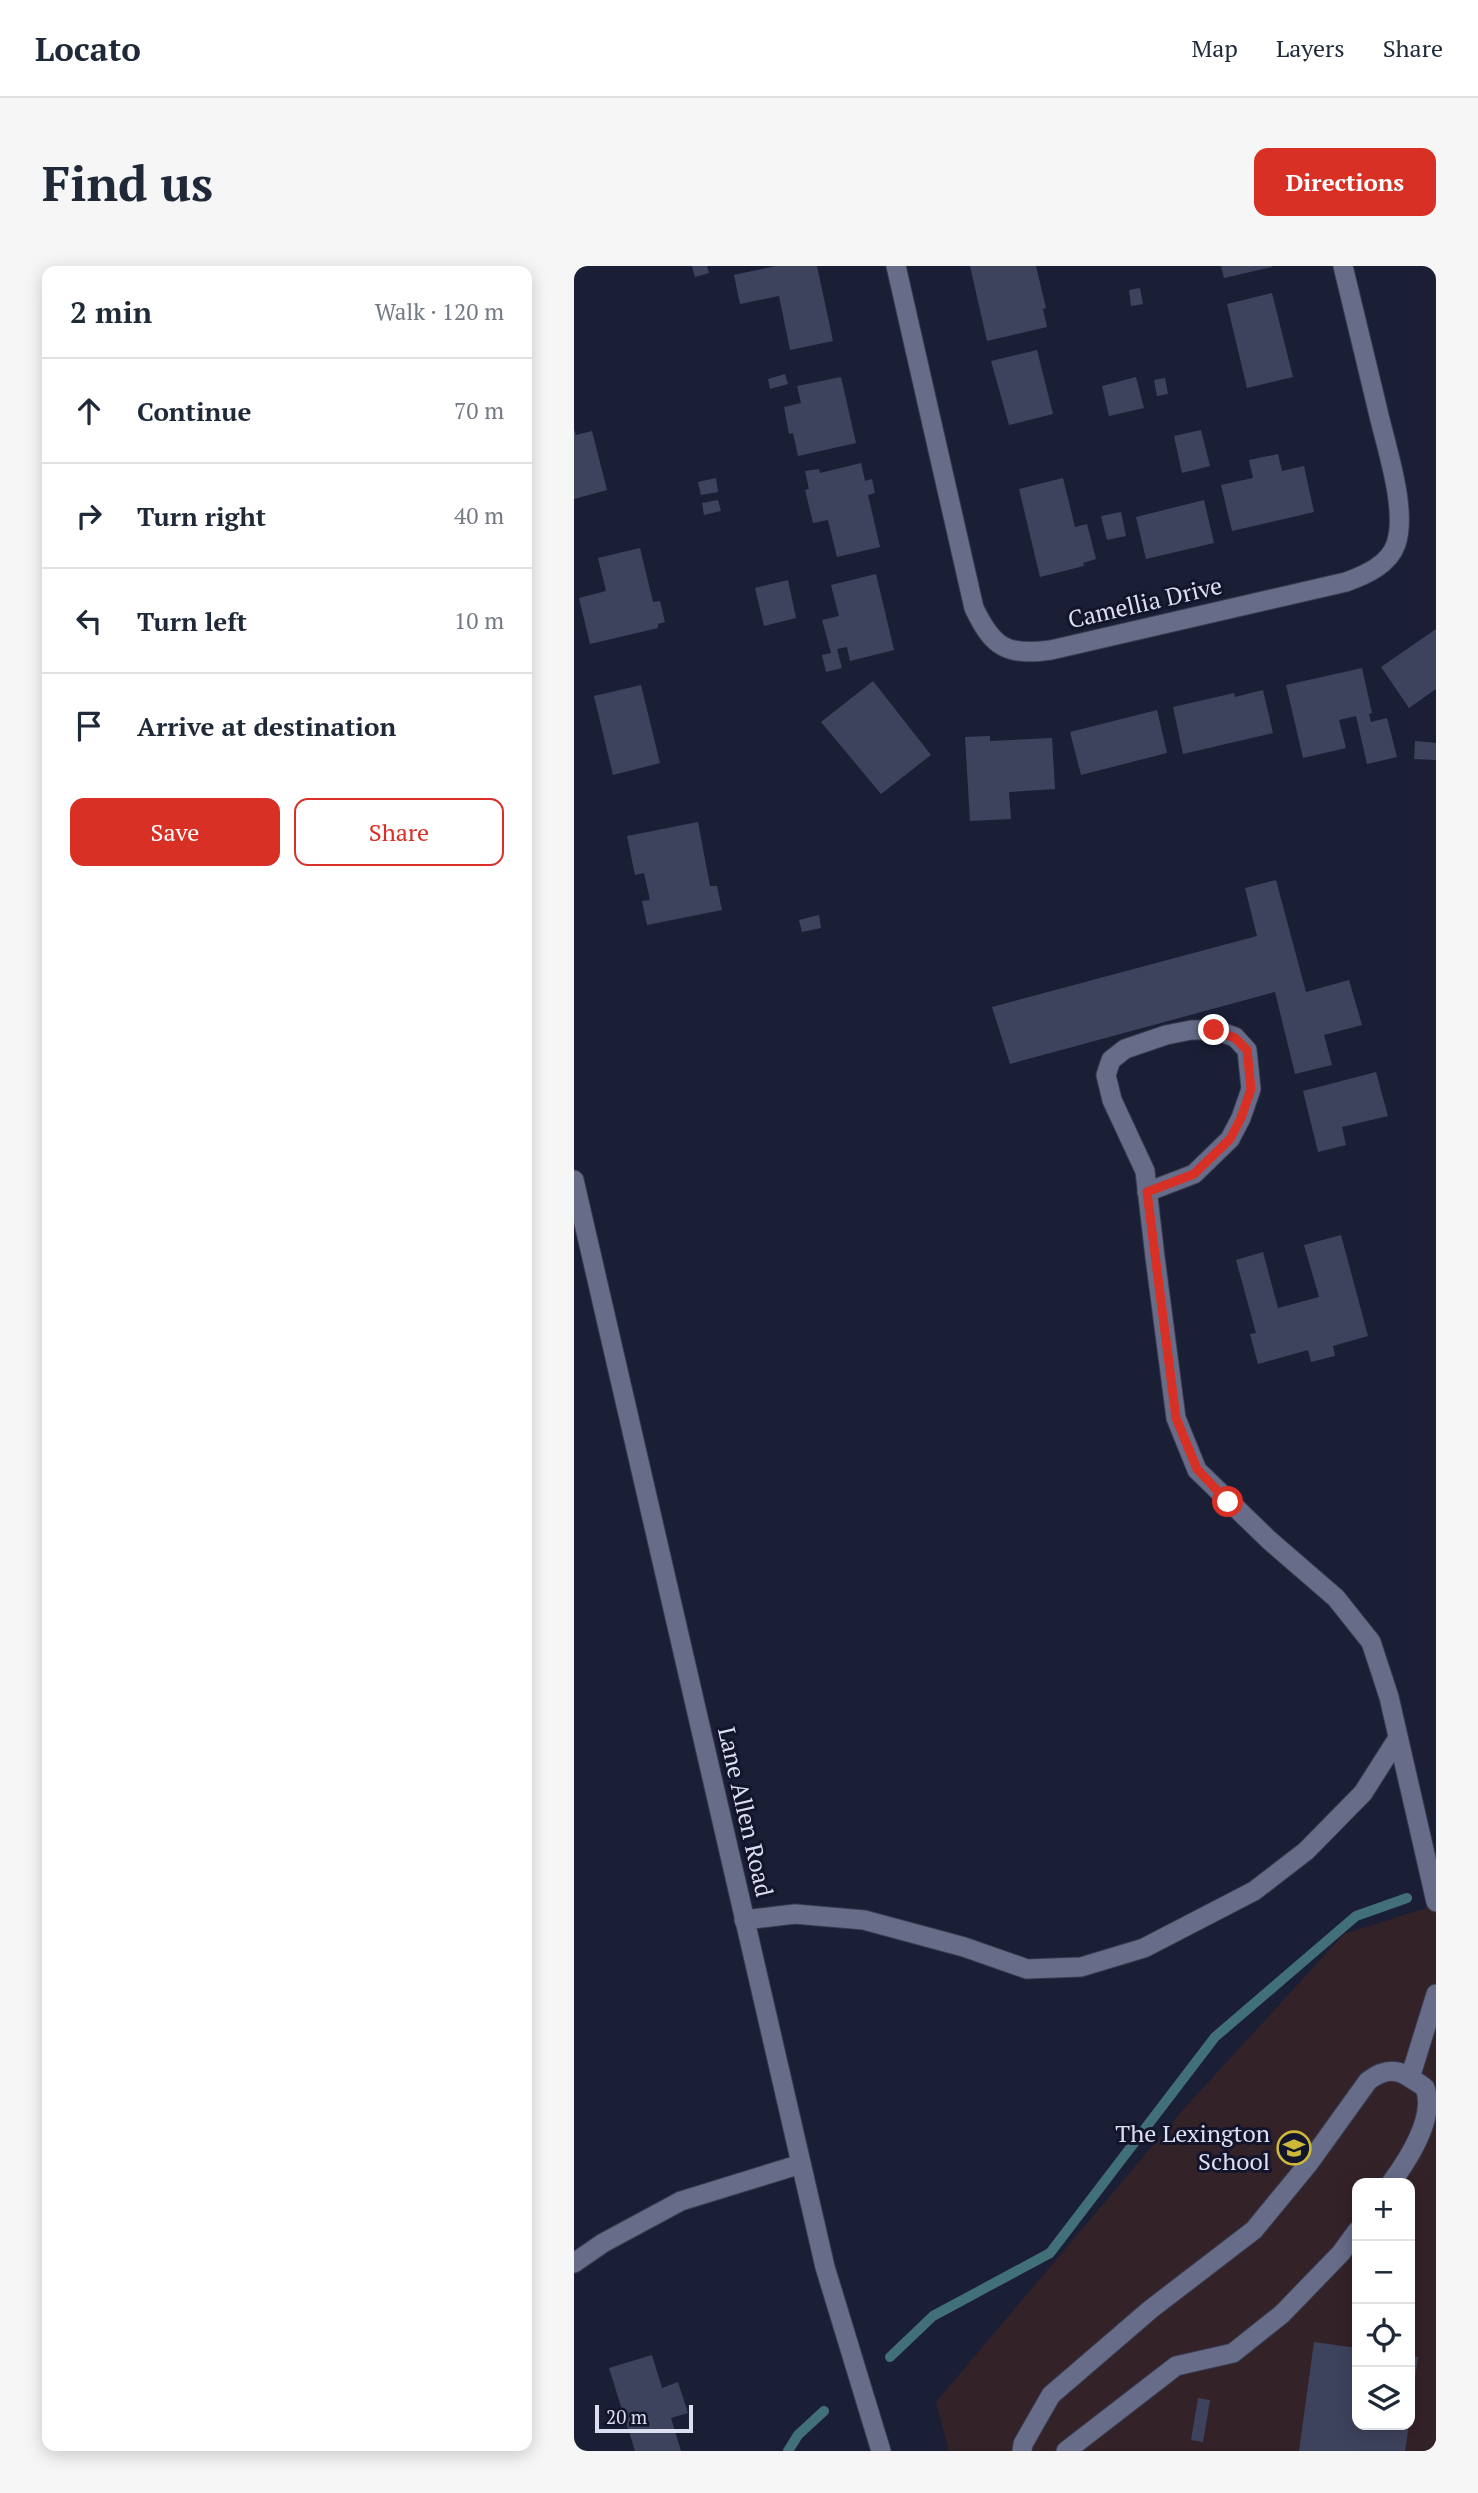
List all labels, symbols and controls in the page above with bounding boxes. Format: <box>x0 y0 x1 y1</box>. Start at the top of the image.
text: Locato <box>35 27 141 70</box>
text: Map <box>1191 32 1238 64</box>
text: Layers <box>1276 32 1345 64</box>
text: Share <box>1383 32 1443 64</box>
button: Directions <box>1254 148 1436 216</box>
text: Find us <box>42 150 213 215</box>
text: 2 min <box>70 292 152 332</box>
text: Walk · 120 m <box>375 296 504 327</box>
icon: ahead <box>70 392 108 430</box>
text: Continue <box>137 394 251 428</box>
text: 70 m <box>454 395 504 426</box>
icon: right <box>70 497 108 535</box>
text: Turn right <box>137 499 266 533</box>
text: 40 m <box>454 500 504 531</box>
street label: Camellia Drive <box>1065 569 1225 635</box>
icon: left <box>70 602 108 640</box>
text: Turn left <box>137 604 247 638</box>
text: 10 m <box>454 605 504 636</box>
icon: arrive <box>70 707 108 745</box>
text: Arrive at destination <box>137 709 396 743</box>
button: Save <box>70 798 280 866</box>
button: Share <box>294 798 504 866</box>
route end <box>1198 1014 1229 1045</box>
route start <box>1212 1486 1243 1517</box>
street label: Lane Allen Road <box>711 1724 781 1900</box>
place label: The Lexington School <box>1115 2117 1270 2177</box>
school or university icon: The Lexington School <box>1275 2129 1313 2167</box>
map controls <box>1352 2178 1415 2430</box>
button: + <box>1352 2178 1415 2241</box>
button: − <box>1352 2241 1415 2304</box>
button: locate <box>1352 2304 1415 2367</box>
button: layers <box>1352 2367 1415 2430</box>
scale bar <box>595 2402 693 2434</box>
text: 20 m <box>606 2404 647 2429</box>

